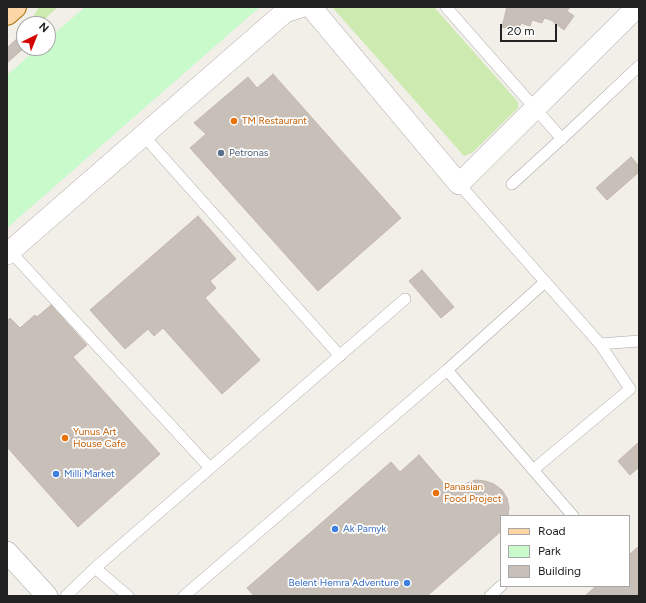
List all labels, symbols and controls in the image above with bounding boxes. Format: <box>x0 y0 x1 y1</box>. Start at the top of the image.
north arrow <box>16 16 56 56</box>
scale bar <box>502 16 559 42</box>
text: N <box>36 20 51 35</box>
text: 20 m <box>507 24 535 38</box>
place label: TM Restaurant <box>242 115 307 127</box>
marker: TM Restaurant <box>229 116 239 126</box>
place label: Petronas <box>229 147 268 159</box>
marker: Petronas <box>216 148 226 158</box>
place label: Yunus Art House Cafe <box>73 426 126 450</box>
marker: Yunus Art House Cafe <box>60 433 70 443</box>
place label: Milli Market <box>64 468 115 480</box>
marker: Milli Market <box>51 469 61 479</box>
place label: Panasian Food Project <box>444 481 502 504</box>
marker: Panasian Food Project <box>431 488 441 498</box>
legend <box>500 515 630 587</box>
place label: Ak Pamyk <box>343 523 386 535</box>
marker: Ak Pamyk <box>330 524 340 534</box>
text: Road <box>538 524 566 538</box>
text: Park <box>538 544 561 558</box>
text: Building <box>538 564 581 578</box>
place label: Belent Hemra Adventure <box>289 577 399 589</box>
marker: Belent Hemra Adventure <box>402 578 412 588</box>

